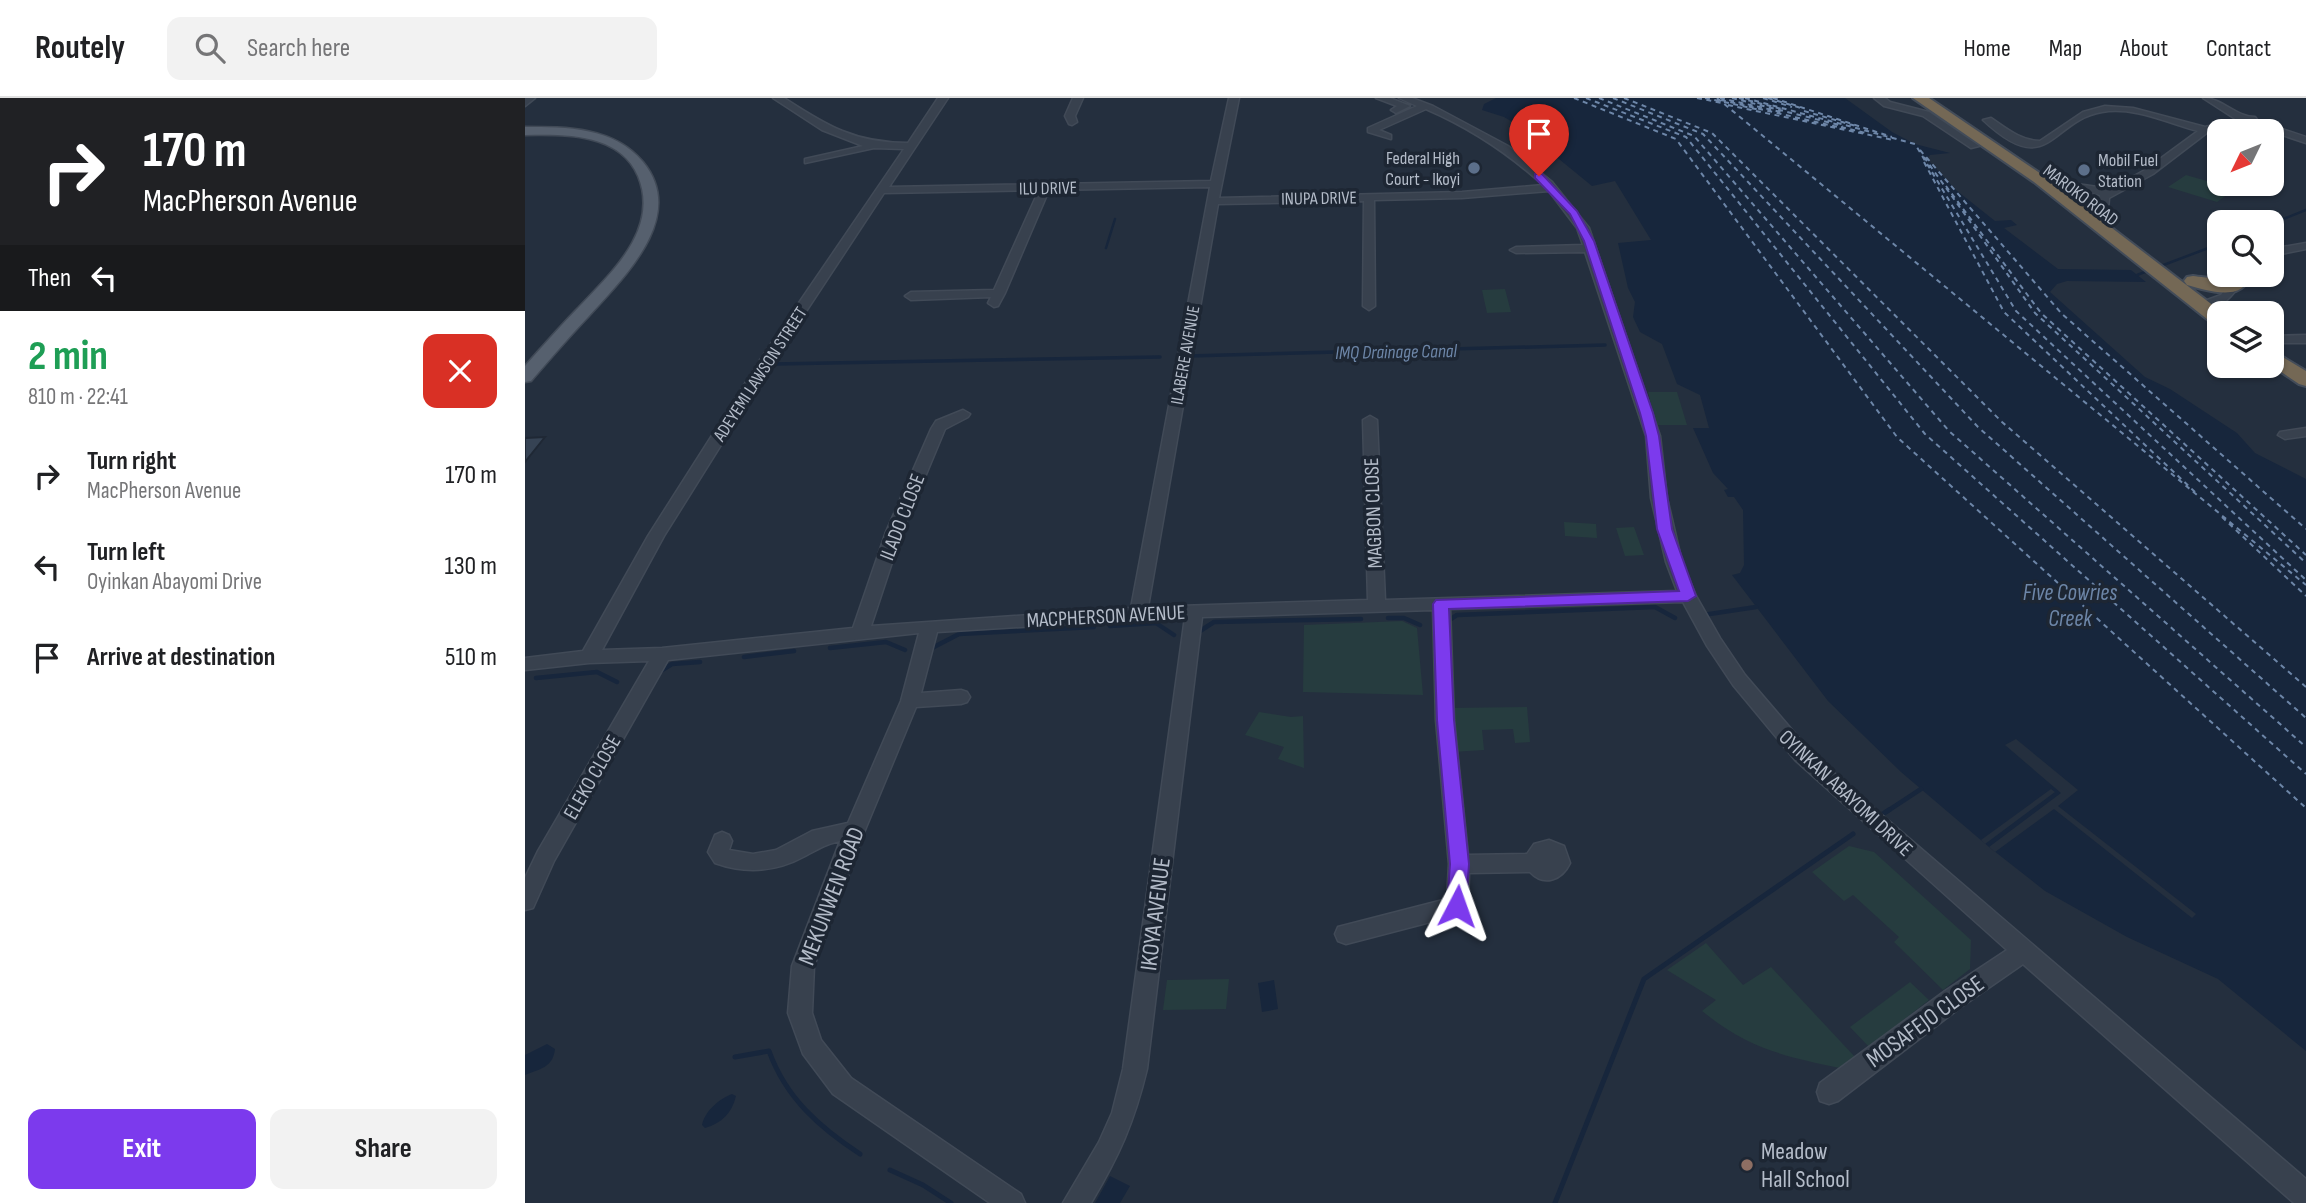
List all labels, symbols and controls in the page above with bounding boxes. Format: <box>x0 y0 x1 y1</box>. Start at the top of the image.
search box <box>167 17 657 80</box>
text: Routely <box>35 28 125 68</box>
icon: search <box>191 29 229 67</box>
text: Search here <box>247 33 350 64</box>
text: Home <box>1963 34 2011 63</box>
text: Map <box>2049 34 2082 63</box>
text: About <box>2120 34 2168 63</box>
text: Contact <box>2206 34 2271 63</box>
pin <box>1509 104 1569 176</box>
icon: arrive <box>1520 115 1558 153</box>
north arrow <box>2207 119 2284 196</box>
map controls <box>2207 119 2284 378</box>
text: 170 m <box>143 122 247 181</box>
icon: right <box>28 126 119 217</box>
place label: Federal High Court - Ikoyi <box>1385 148 1460 190</box>
place label: Mobil Fuel Station <box>2098 150 2158 192</box>
marker: Federal High Court - Ikoyi <box>1466 160 1482 176</box>
street label: MAROKO ROAD <box>2039 160 2122 230</box>
marker: Mobil Fuel Station <box>2076 162 2092 178</box>
street label: ILU DRIVE <box>1019 177 1077 200</box>
text: MacPherson Avenue <box>143 182 358 221</box>
street label: INUPA DRIVE <box>1281 187 1357 210</box>
button: search <box>2207 210 2284 287</box>
icon: left <box>85 259 123 297</box>
text: Then <box>28 263 71 294</box>
button: layers <box>2207 301 2284 378</box>
street label: ADEYEMI LAWSON STREET <box>709 303 812 446</box>
street label: ILABERE AVENUE <box>1166 304 1205 406</box>
text: 2 min <box>28 331 108 382</box>
button: close <box>423 334 497 408</box>
water label: IMQ Drainage Canal <box>1335 340 1458 365</box>
text: 810 m · 22:41 <box>28 383 128 411</box>
text: Turn right <box>87 446 176 477</box>
icon: right <box>28 457 66 495</box>
street label: MAGBON CLOSE <box>1359 457 1388 569</box>
text: 170 m <box>445 460 497 491</box>
street label: ILADO CLOSE <box>875 470 930 564</box>
text: MacPherson Avenue <box>87 477 241 505</box>
text: Turn left <box>87 537 165 568</box>
icon: left <box>28 548 66 586</box>
text: 130 m <box>445 551 497 582</box>
text: Oyinkan Abayomi Drive <box>87 568 262 596</box>
water label: Five Cowries Creek <box>2023 579 2117 633</box>
street label: MACPHERSON AVENUE <box>1026 600 1186 633</box>
icon: arrive <box>28 639 66 677</box>
text: Arrive at destination <box>87 642 275 673</box>
text: 510 m <box>445 642 497 673</box>
street label: OYINKAN ABAYOMI DRIVE <box>1774 725 1918 862</box>
street label: ELEKO CLOSE <box>558 731 627 824</box>
street label: MEKUNWEN ROAD <box>792 823 871 969</box>
street label: IKOYA AVENUE <box>1134 856 1177 972</box>
position arrow <box>1420 869 1494 943</box>
street label: MOSAFEJO CLOSE <box>1861 969 1990 1074</box>
button: Exit <box>28 1109 256 1189</box>
button: Share <box>270 1109 497 1189</box>
place label: Meadow Hall School <box>1761 1137 1850 1194</box>
marker: Meadow Hall School <box>1739 1157 1755 1173</box>

